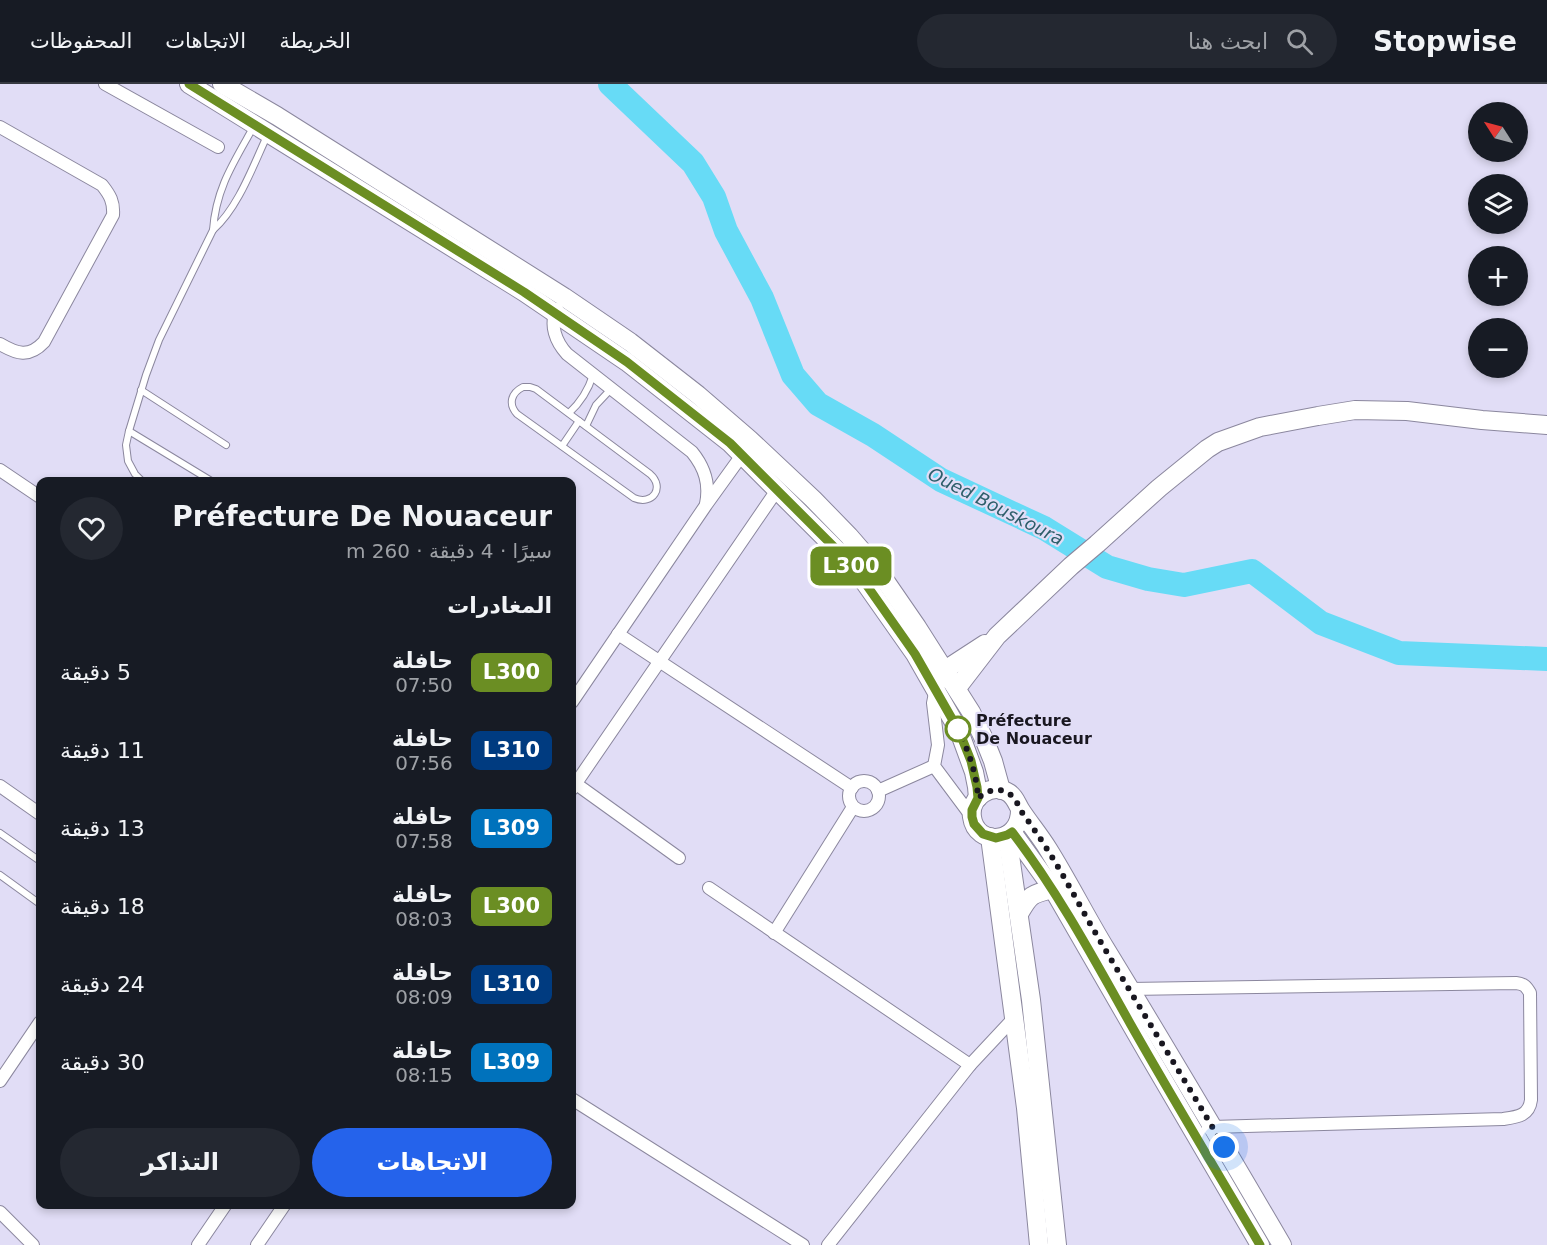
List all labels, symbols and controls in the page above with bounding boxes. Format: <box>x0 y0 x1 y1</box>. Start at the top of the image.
search box <box>917 14 1337 68</box>
icon: search <box>1283 25 1316 58</box>
text: Stopwise <box>1373 25 1517 58</box>
text: المحفوظات <box>30 29 132 53</box>
text: الاتجاهات <box>165 29 246 53</box>
text: الخريطة <box>279 29 351 53</box>
text: ابحث هنا <box>1188 29 1268 54</box>
north arrow <box>1468 102 1528 162</box>
map controls <box>1468 102 1528 378</box>
button: layers <box>1468 174 1528 234</box>
button: + <box>1468 246 1528 306</box>
button: − <box>1468 318 1528 378</box>
water label: Oued Bouskoura <box>925 463 1067 549</box>
button: heart <box>60 497 123 560</box>
text: Préfecture De Nouaceur <box>172 500 552 533</box>
text: سيرًا · 4 دقيقة · 260 m <box>346 539 552 563</box>
line badge: L300 <box>809 546 893 586</box>
text: L300 <box>822 554 880 578</box>
text: المغادرات <box>447 593 552 618</box>
text: حافلة <box>392 648 453 673</box>
text: 5 دقيقة <box>60 660 131 685</box>
text: L300 <box>483 660 540 684</box>
text: 07:50 <box>395 673 453 697</box>
place label: Préfecture De Nouaceur <box>976 711 1092 748</box>
marker: Préfecture De Nouaceur <box>945 716 971 742</box>
text: حافلة <box>392 726 453 751</box>
text: 11 دقيقة <box>60 738 145 763</box>
text: L310 <box>483 738 540 762</box>
text: 07:56 <box>395 751 453 775</box>
text: حافلة <box>392 804 453 829</box>
text: 13 دقيقة <box>60 816 145 841</box>
text: L309 <box>483 816 540 840</box>
text: 07:58 <box>395 829 453 853</box>
text: حافلة <box>392 882 453 907</box>
text: 18 دقيقة <box>60 894 145 919</box>
text: L300 <box>483 894 540 918</box>
text: 08:03 <box>395 907 453 931</box>
text: حافلة <box>392 960 453 985</box>
text: 24 دقيقة <box>60 972 145 997</box>
text: L310 <box>483 972 540 996</box>
text: 08:09 <box>395 985 453 1009</box>
text: حافلة <box>392 1038 453 1063</box>
text: 30 دقيقة <box>60 1050 145 1075</box>
text: L309 <box>483 1050 540 1074</box>
text: 08:15 <box>395 1063 453 1087</box>
button: التذاكر <box>60 1128 300 1197</box>
button: الاتجاهات <box>312 1128 552 1197</box>
your location <box>1209 1132 1239 1162</box>

